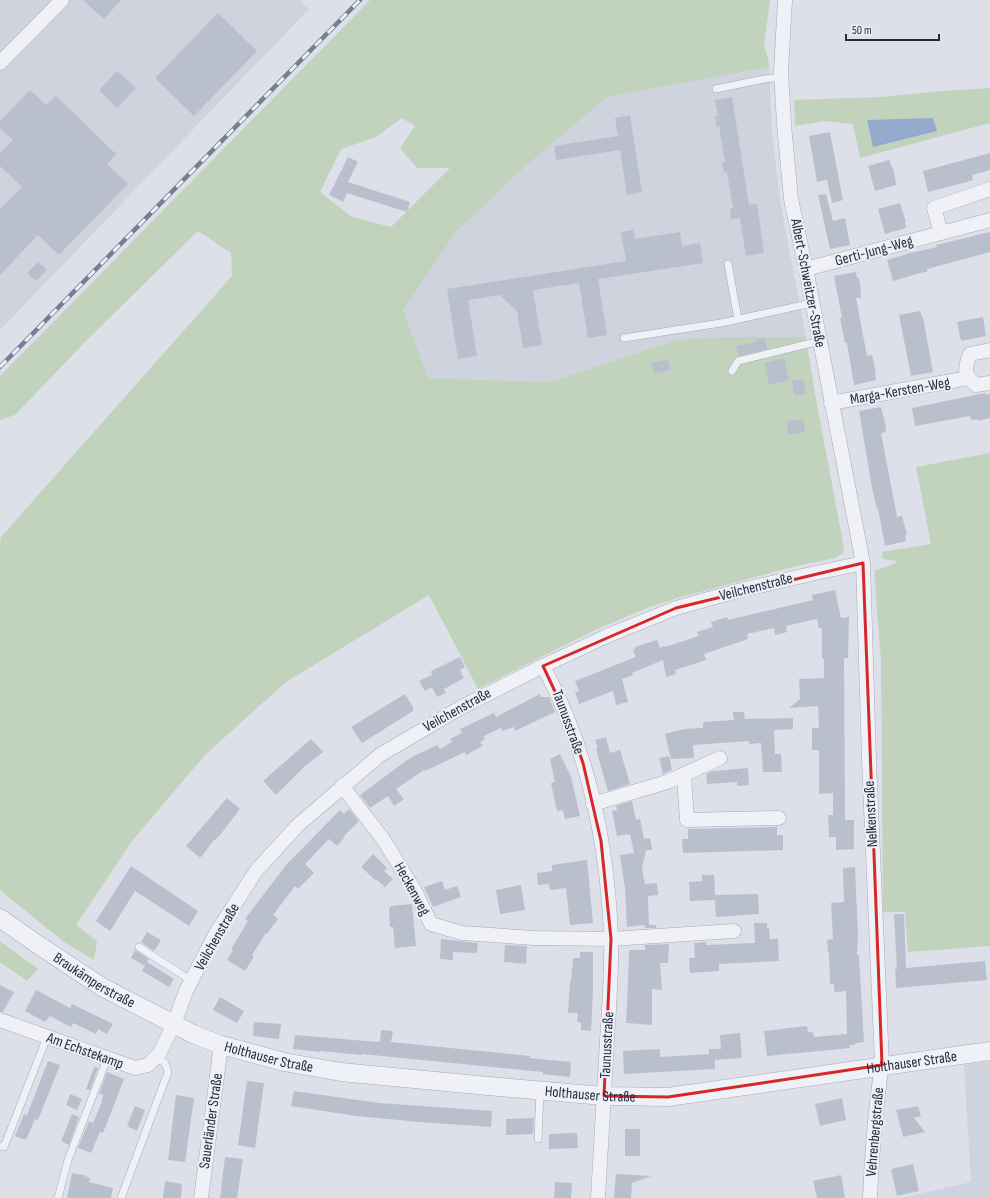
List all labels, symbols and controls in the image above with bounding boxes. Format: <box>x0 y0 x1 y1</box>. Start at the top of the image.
scale bar <box>846 16 939 42</box>
text: 50 m <box>852 23 872 38</box>
street label: Albert-Schweitzer-Straße <box>786 216 830 349</box>
street label: Gerti-Jung-Weg <box>833 231 915 271</box>
street label: Marga-Kersten-Weg <box>848 373 952 409</box>
street label: Veilchenstraße <box>717 569 795 605</box>
street label: Veilchenstraße <box>420 684 494 736</box>
street label: Taunusstraße <box>548 687 588 757</box>
street label: Nelkenstraße <box>860 780 882 848</box>
street label: Heckenweg <box>390 859 434 919</box>
street label: Veilchenstraße <box>190 900 244 974</box>
street label: Braukämperstraße <box>50 948 138 1012</box>
street label: Taunusstraße <box>596 1011 618 1079</box>
street label: Am Echstekamp <box>43 1028 126 1074</box>
street label: Holthauser Straße <box>222 1037 315 1076</box>
street label: Holthauser Straße <box>865 1046 958 1078</box>
street label: Sauerländer Straße <box>195 1072 227 1170</box>
street label: Holthauser Straße <box>544 1081 636 1106</box>
street label: Vehrenbergstraße <box>862 1087 888 1177</box>

